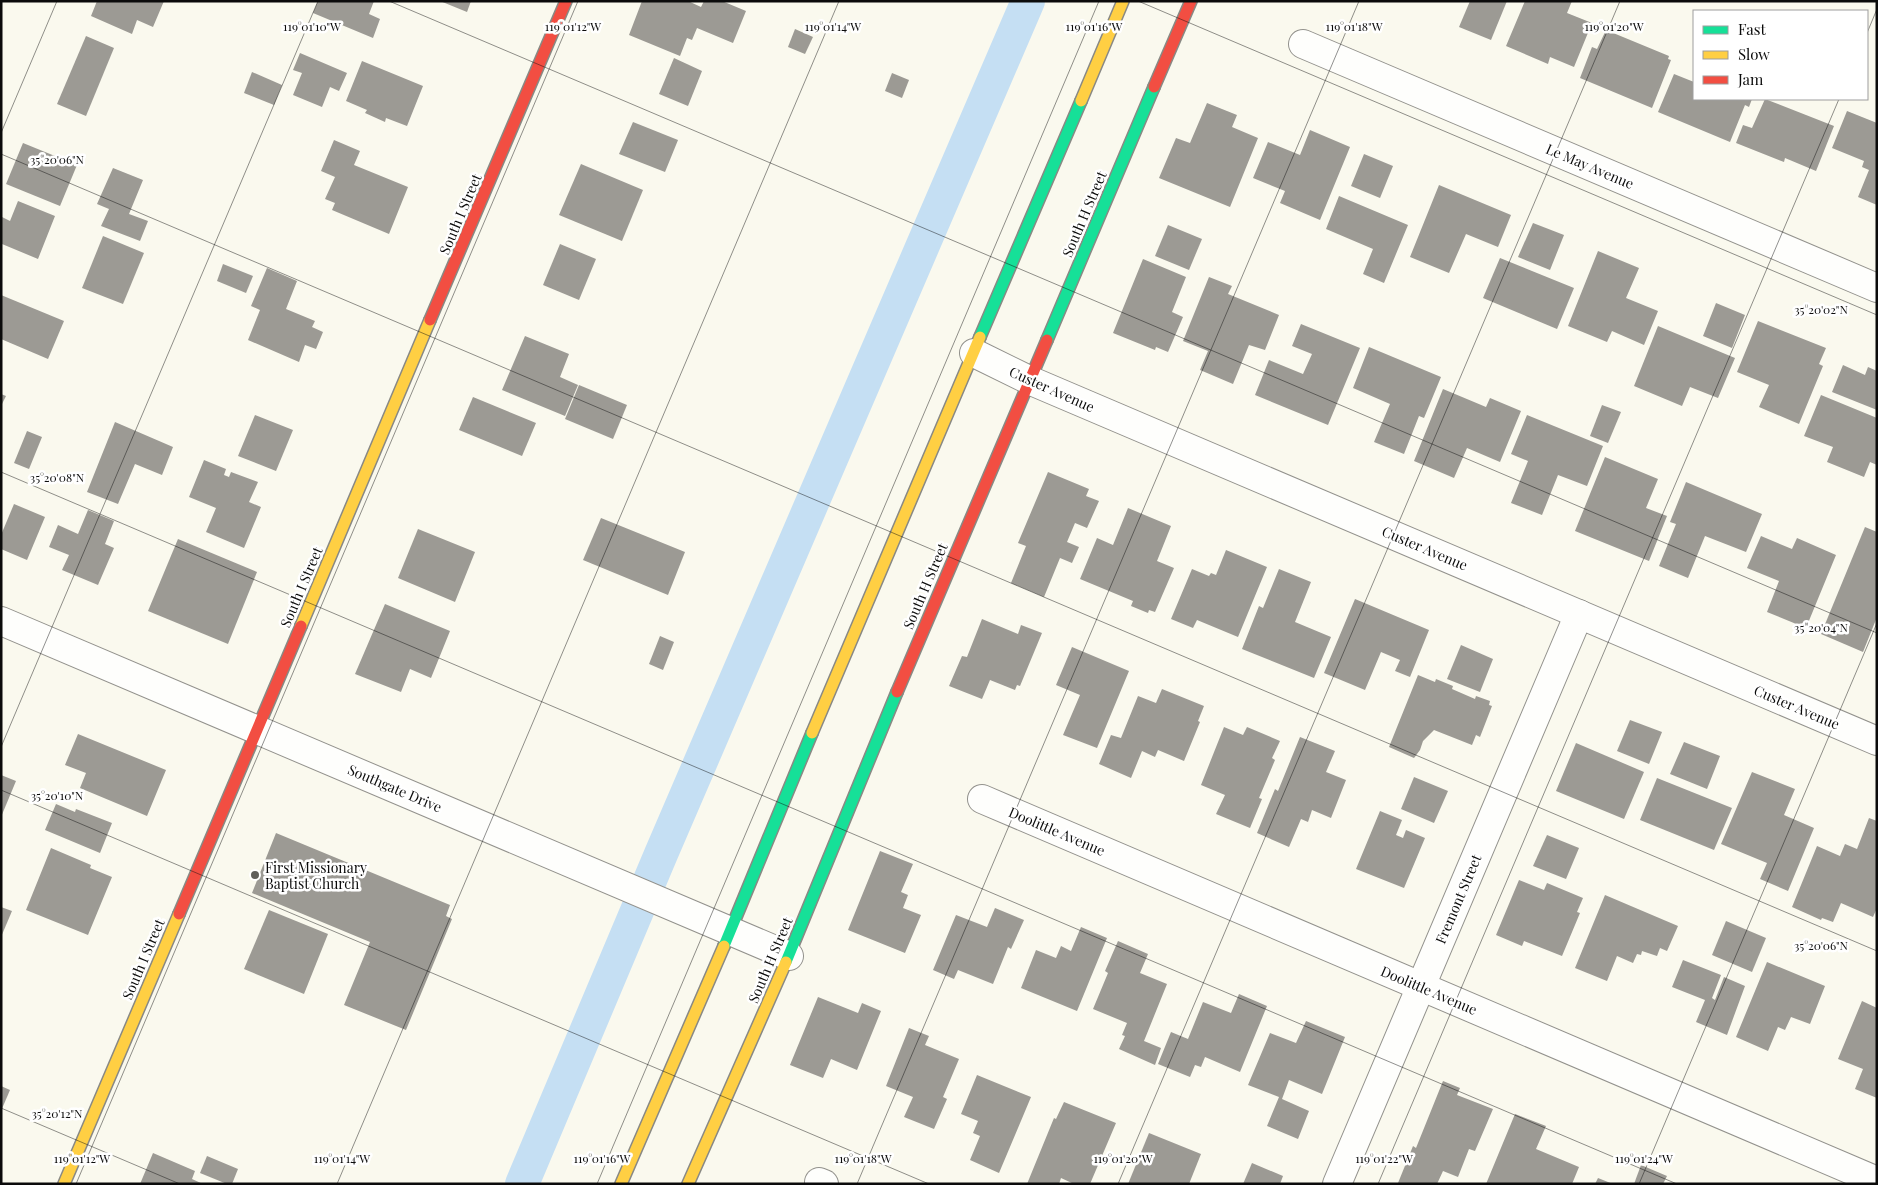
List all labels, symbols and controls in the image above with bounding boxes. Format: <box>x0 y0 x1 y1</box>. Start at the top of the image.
legend <box>1693 10 1868 100</box>
text: 119°01'10"W <box>283 18 341 34</box>
text: 119°01'12"W <box>545 18 601 34</box>
text: 119°01'14"W <box>805 18 861 34</box>
text: 119°01'16"W <box>1066 18 1123 34</box>
text: 119°01'18"W <box>1325 18 1383 34</box>
text: 119°01'20"W <box>1584 18 1644 34</box>
text: Fast <box>1738 19 1767 39</box>
text: Slow <box>1738 44 1770 64</box>
text: Jam <box>1737 69 1764 89</box>
street label: Le May Avenue <box>1543 139 1637 193</box>
text: 35°20'06"N <box>30 151 85 167</box>
street label: South H Street <box>1057 167 1111 260</box>
street label: South I Street <box>434 170 486 257</box>
text: 35°20'02"N <box>1794 301 1848 317</box>
street label: Custer Avenue <box>1006 362 1098 416</box>
text: 35°20'08"N <box>30 469 85 485</box>
street label: Custer Avenue <box>1379 521 1471 575</box>
street label: South H Street <box>898 539 952 632</box>
street label: South I Street <box>275 543 327 630</box>
text: 35°20'04"N <box>1794 619 1848 635</box>
street label: Custer Avenue <box>1751 680 1843 734</box>
street label: Southgate Drive <box>345 760 445 816</box>
text: 35°20'10"N <box>31 787 84 803</box>
street label: Doolittle Avenue <box>1006 802 1108 860</box>
street label: Fremont Street <box>1431 850 1486 947</box>
place label: First Missionary Baptist Church <box>265 858 367 893</box>
marker: First Missionary Baptist Church <box>249 869 261 881</box>
street label: South H Street <box>743 913 797 1006</box>
street label: South I Street <box>117 915 169 1002</box>
text: 35°20'06"N <box>1794 937 1849 953</box>
street label: Doolittle Avenue <box>1378 961 1480 1019</box>
text: 35°20'12"N <box>31 1105 83 1121</box>
text: 119°01'12"W <box>54 1150 110 1166</box>
text: 119°01'14"W <box>314 1150 370 1166</box>
text: 119°01'16"W <box>574 1150 631 1166</box>
text: 119°01'18"W <box>834 1150 892 1166</box>
text: 119°01'20"W <box>1093 1150 1153 1166</box>
text: 119°01'22"W <box>1355 1150 1413 1166</box>
text: 119°01'24"W <box>1615 1150 1673 1166</box>

